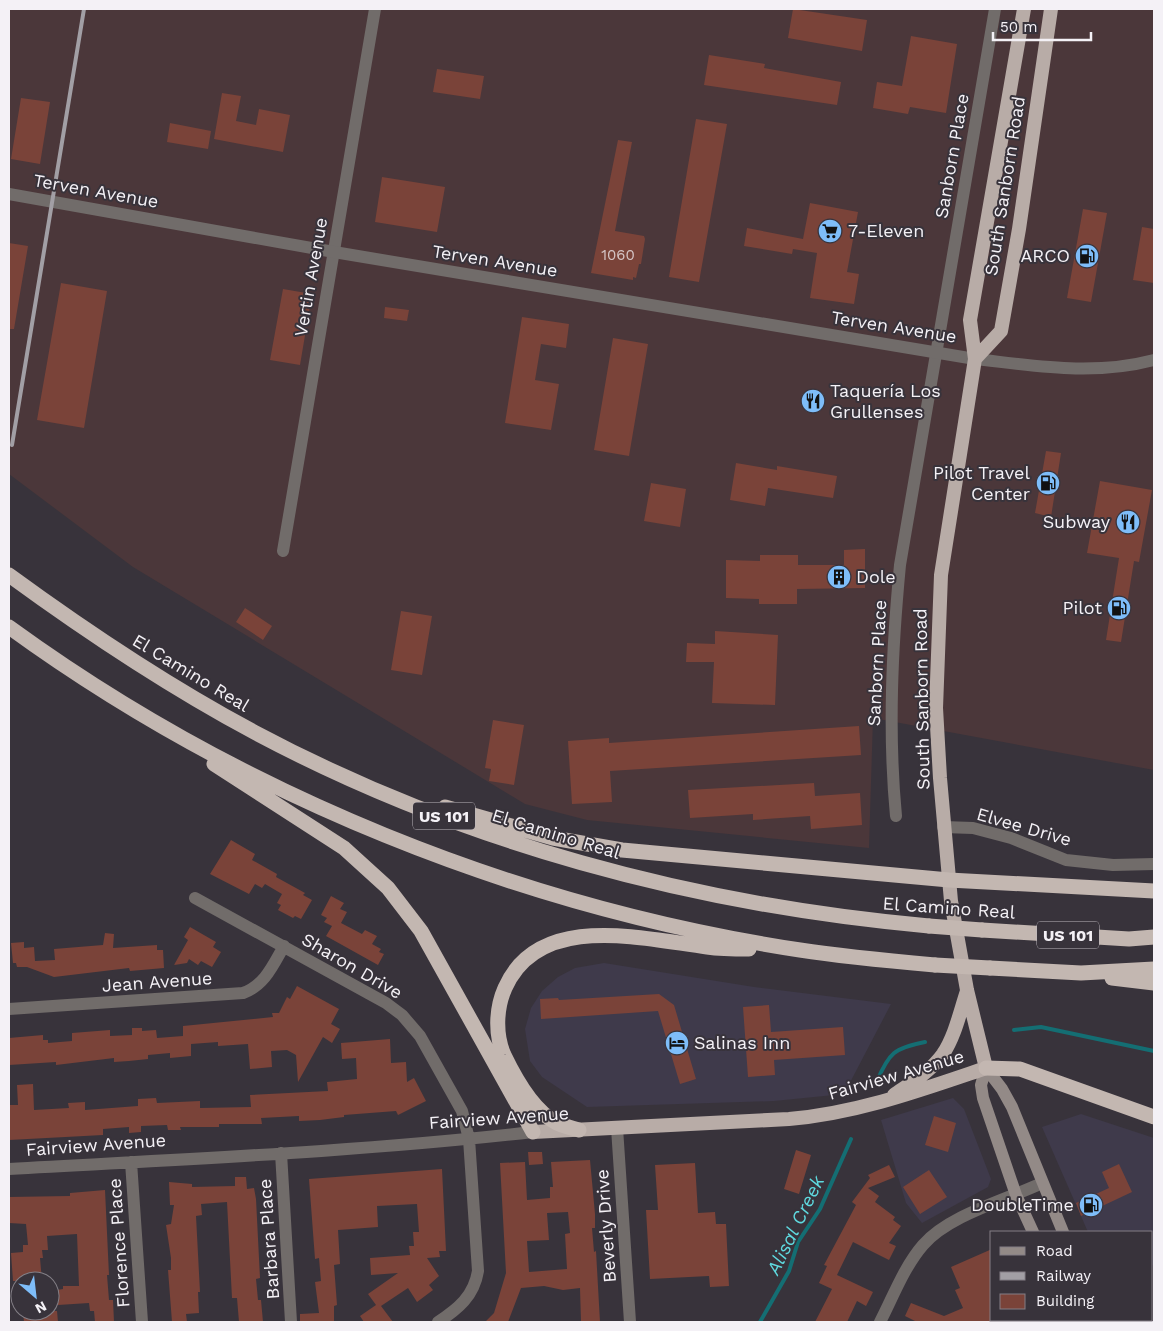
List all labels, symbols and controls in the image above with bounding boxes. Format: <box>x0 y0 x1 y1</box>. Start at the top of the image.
scale bar <box>993 10 1090 42</box>
text: 50 m <box>1000 18 1037 36</box>
street label: Sanborn Place <box>930 92 973 220</box>
street label: South Sanborn Road <box>980 95 1029 277</box>
street label: Terven Avenue <box>32 169 160 212</box>
street label: Vertin Avenue <box>290 216 331 338</box>
supermarket icon: 7-Eleven <box>817 218 843 244</box>
place label: 7-Eleven <box>848 220 924 241</box>
street label: Terven Avenue <box>431 240 559 281</box>
fuel station icon: ARCO <box>1074 243 1100 269</box>
place label: ARCO <box>1020 245 1070 266</box>
house number: 1060 <box>601 246 635 264</box>
street label: Terven Avenue <box>830 306 958 347</box>
place label: Taquería Los Grullenses <box>830 380 941 422</box>
restaurant icon: Taquería Los Grullenses <box>800 388 826 414</box>
place label: Pilot Travel Center <box>933 462 1030 504</box>
fuel station icon: Pilot Travel Center <box>1035 470 1061 496</box>
restaurant icon: Subway <box>1115 509 1141 535</box>
place label: Subway <box>1043 511 1111 532</box>
building icon: Dole <box>826 564 852 590</box>
place label: Dole <box>856 566 896 587</box>
fuel station icon: Pilot <box>1106 595 1132 621</box>
place label: Pilot <box>1063 597 1102 618</box>
street label: Sanborn Place <box>863 599 890 727</box>
street label: South Sanborn Road <box>909 608 934 790</box>
street label: El Camino Real <box>129 629 254 716</box>
road number: US 101 <box>413 802 475 829</box>
street label: Elvee Drive <box>974 803 1074 850</box>
street label: El Camino Real <box>490 804 623 863</box>
street label: El Camino Real <box>882 892 1016 923</box>
road number: US 101 <box>1037 922 1099 948</box>
street label: Sharon Drive <box>298 928 406 1003</box>
street label: Jean Avenue <box>101 967 213 996</box>
hotel icon: Salinas Inn <box>664 1030 690 1056</box>
place label: Salinas Inn <box>694 1032 790 1053</box>
street label: Fairview Avenue <box>825 1045 966 1104</box>
street label: Fairview Avenue <box>428 1102 570 1133</box>
street label: Fairview Avenue <box>25 1129 167 1160</box>
street label: Beverly Drive <box>591 1169 620 1284</box>
water label: Alisal Creek <box>761 1171 830 1279</box>
street label: Florence Place <box>104 1178 133 1308</box>
street label: Barbara Place <box>254 1178 283 1300</box>
fuel station icon: DoubleTime <box>1078 1192 1104 1218</box>
place label: DoubleTime <box>971 1194 1074 1215</box>
legend <box>990 1231 1153 1321</box>
text: Road <box>1036 1242 1073 1260</box>
text: Railway <box>1036 1267 1091 1285</box>
north arrow <box>10 1271 60 1321</box>
text: Building <box>1036 1292 1094 1310</box>
text: N <box>33 1298 49 1317</box>

